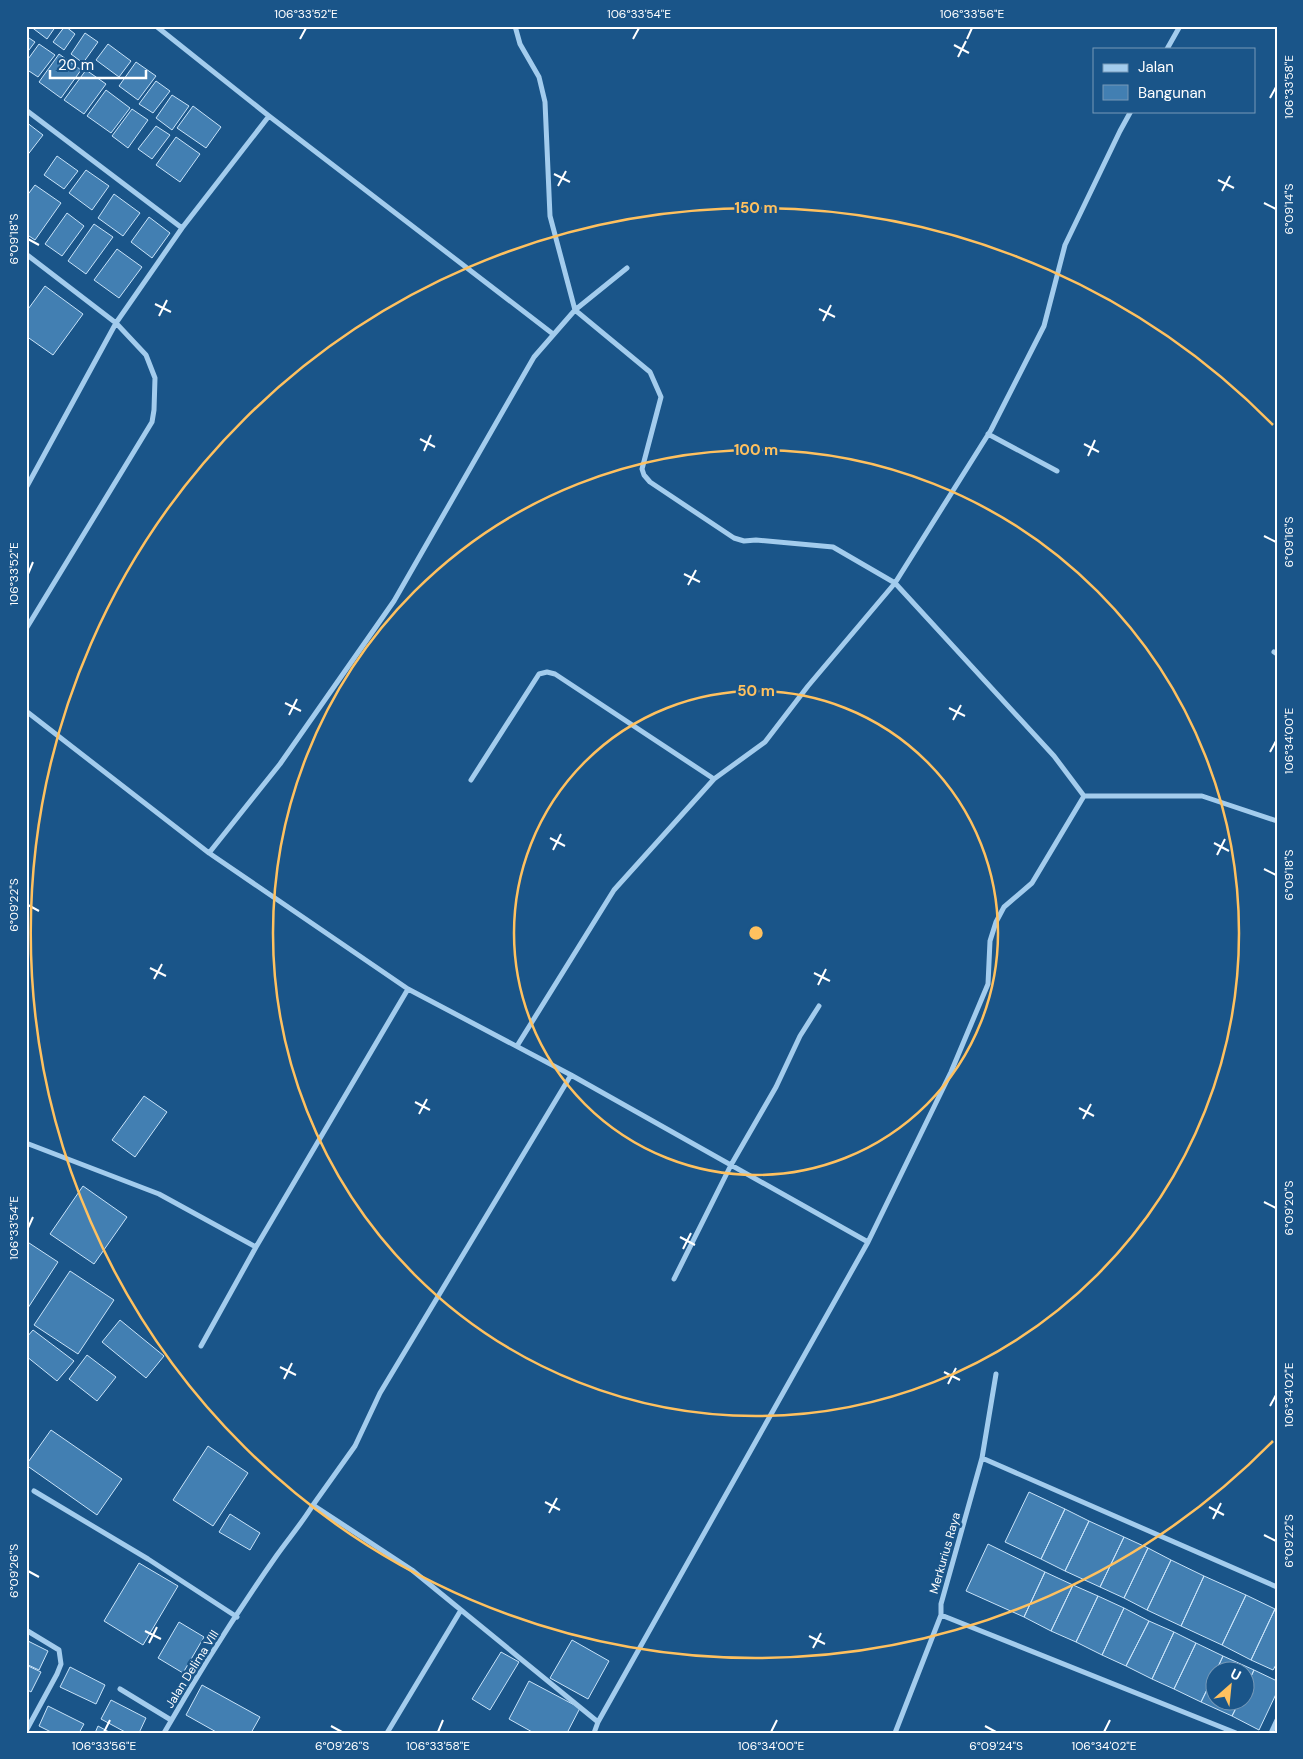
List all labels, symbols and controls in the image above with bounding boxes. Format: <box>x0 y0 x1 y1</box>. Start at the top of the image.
text: 106°33'52"E <box>274 6 338 22</box>
text: 106°33'54"E <box>607 6 671 22</box>
text: 106°33'56"E <box>940 6 1004 22</box>
scale bar <box>50 48 146 80</box>
legend <box>1093 48 1256 112</box>
text: 20 m <box>58 55 94 75</box>
text: 106°33'58"E <box>1281 55 1297 119</box>
text: Jalan <box>1138 57 1174 77</box>
text: Bangunan <box>1138 83 1206 103</box>
text: 6°09'14"S <box>1281 184 1297 234</box>
text: 150 m <box>735 198 778 218</box>
text: 6°09'18"S <box>6 214 22 264</box>
text: 100 m <box>734 440 778 460</box>
text: 6°09'16"S <box>1281 516 1297 568</box>
text: 106°33'52"E <box>6 542 22 606</box>
text: 50 m <box>737 681 775 701</box>
text: 106°34'00"E <box>1281 707 1297 774</box>
text: 6°09'18"S <box>1281 850 1297 900</box>
text: 6°09'22"S <box>6 878 22 932</box>
centre of rings <box>747 924 765 942</box>
text: 6°09'20"S <box>1281 1181 1297 1235</box>
text: 106°33'54"E <box>6 1196 22 1260</box>
text: 106°34'02"E <box>1281 1362 1297 1428</box>
street label: Merkurius Raya <box>926 1511 964 1595</box>
text: 6°09'22"S <box>1281 1514 1297 1568</box>
text: 6°09'26"S <box>6 1544 22 1598</box>
street label: Jalan Delima VIII <box>162 1627 222 1711</box>
north arrow <box>1206 1662 1256 1712</box>
text: U <box>1228 1664 1244 1685</box>
text: 106°33'56"E <box>72 1738 136 1754</box>
text: 6°09'26"S <box>315 1738 369 1754</box>
text: 106°33'58"E <box>406 1738 470 1754</box>
text: 106°34'00"E <box>738 1738 805 1754</box>
text: 6°09'24"S <box>969 1738 1023 1754</box>
text: 106°34'02"E <box>1071 1738 1137 1754</box>

